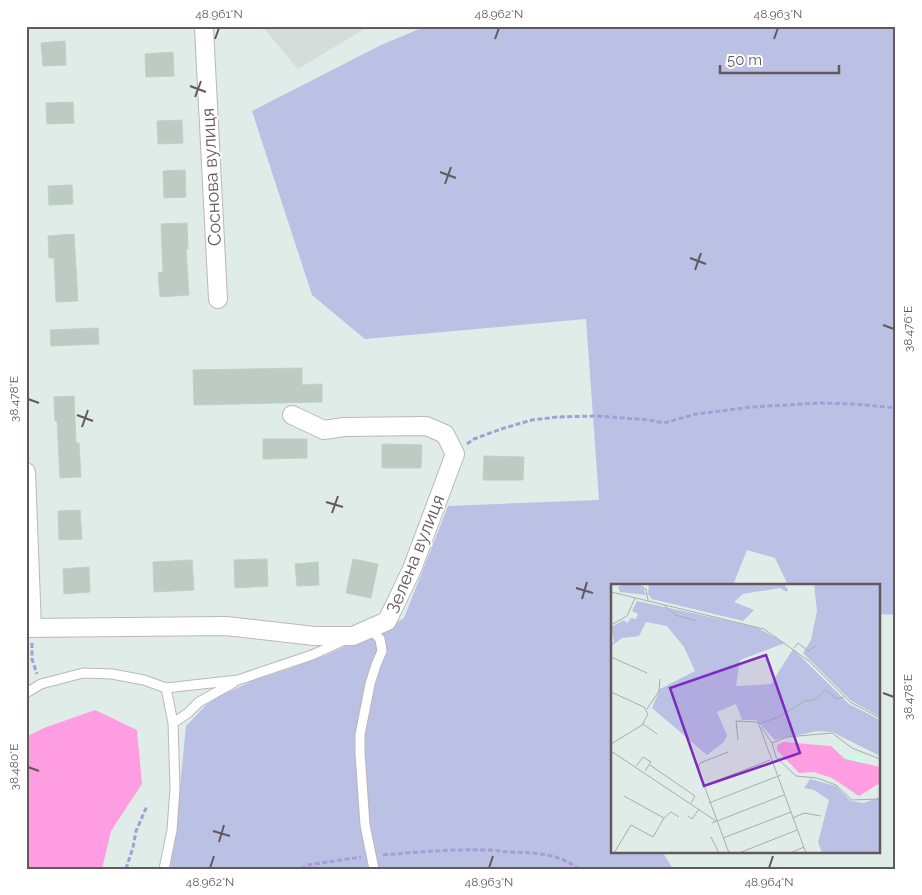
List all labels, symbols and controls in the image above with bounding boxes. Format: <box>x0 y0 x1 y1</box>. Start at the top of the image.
text: 48.961°N <box>195 7 243 21</box>
text: 48.962°N <box>475 7 523 21</box>
text: 48.963°N <box>754 7 802 21</box>
scale bar <box>720 42 838 74</box>
text: 50 m <box>727 51 762 69</box>
street label: Соснова вулиця <box>197 107 225 247</box>
text: 38.476°E <box>901 306 915 352</box>
text: 38.478°E <box>7 376 21 422</box>
street label: Зелена вулиця <box>382 492 448 616</box>
inset map <box>611 584 880 852</box>
text: 38.478°E <box>901 674 915 720</box>
text: 38.480°E <box>7 743 21 791</box>
text: 48.962°N <box>186 875 234 889</box>
text: 48.963°N <box>465 875 513 889</box>
text: 48.964°N <box>744 875 794 889</box>

